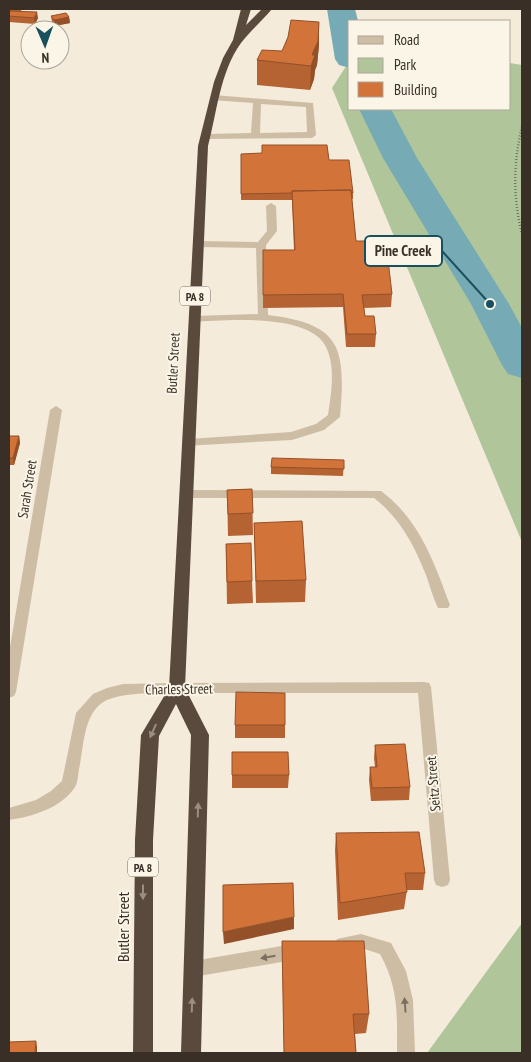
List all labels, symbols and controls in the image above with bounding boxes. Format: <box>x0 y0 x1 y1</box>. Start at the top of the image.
north arrow <box>20 20 70 70</box>
legend <box>348 20 511 110</box>
text: Road <box>394 30 420 49</box>
text: N <box>41 49 50 67</box>
text: Park <box>394 55 416 74</box>
text: Building <box>394 80 437 99</box>
callout: Pine Creek <box>365 236 442 266</box>
text: Pine Creek <box>375 241 432 260</box>
road number: PA 8 <box>180 286 210 306</box>
street label: Butler Street <box>162 332 184 394</box>
street label: Sarah Street <box>13 458 41 520</box>
street label: Charles Street <box>145 679 213 699</box>
one-way arrow <box>149 724 157 738</box>
street label: Seitz Street <box>422 756 444 812</box>
one-way arrow <box>195 802 203 818</box>
road number: PA 8 <box>128 858 158 876</box>
one-way arrow <box>139 885 147 901</box>
street label: Butler Street <box>113 891 133 962</box>
one-way arrow <box>260 953 276 961</box>
one-way arrow <box>189 996 197 1012</box>
one-way arrow <box>400 996 408 1012</box>

